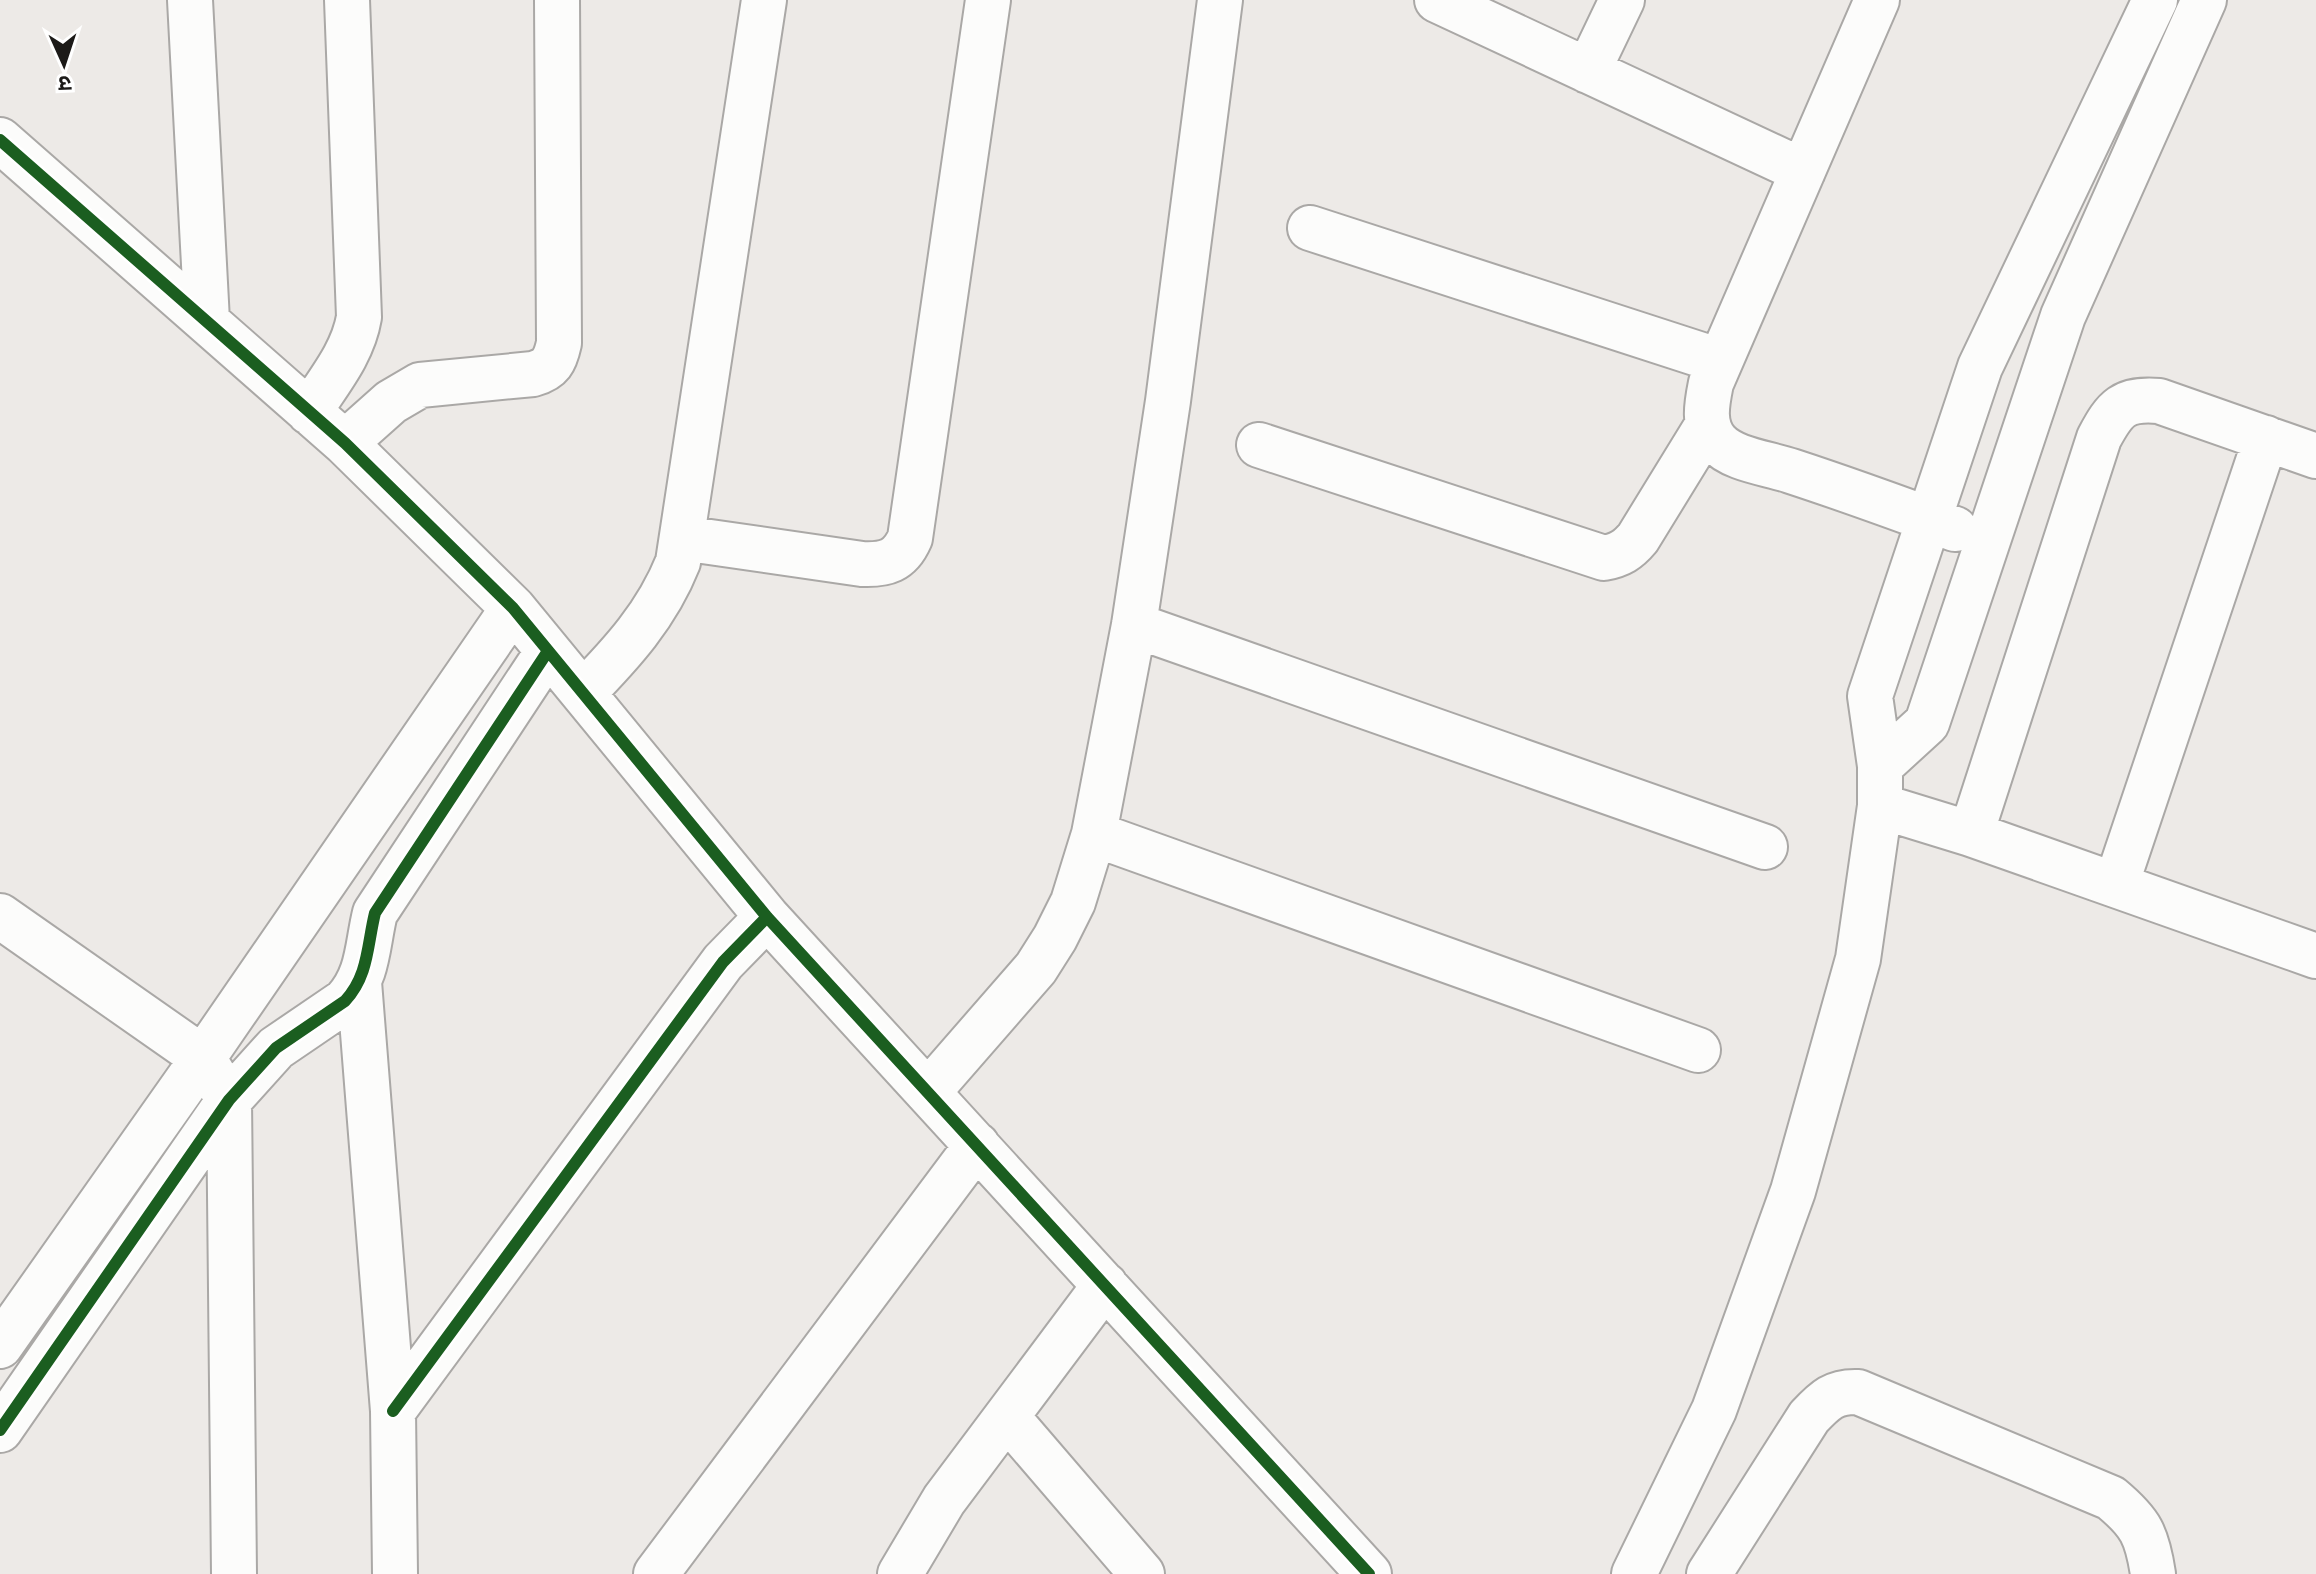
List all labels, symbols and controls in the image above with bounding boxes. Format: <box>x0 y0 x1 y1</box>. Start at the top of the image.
north arrow <box>24 24 104 104</box>
text: उ <box>57 70 72 97</box>

